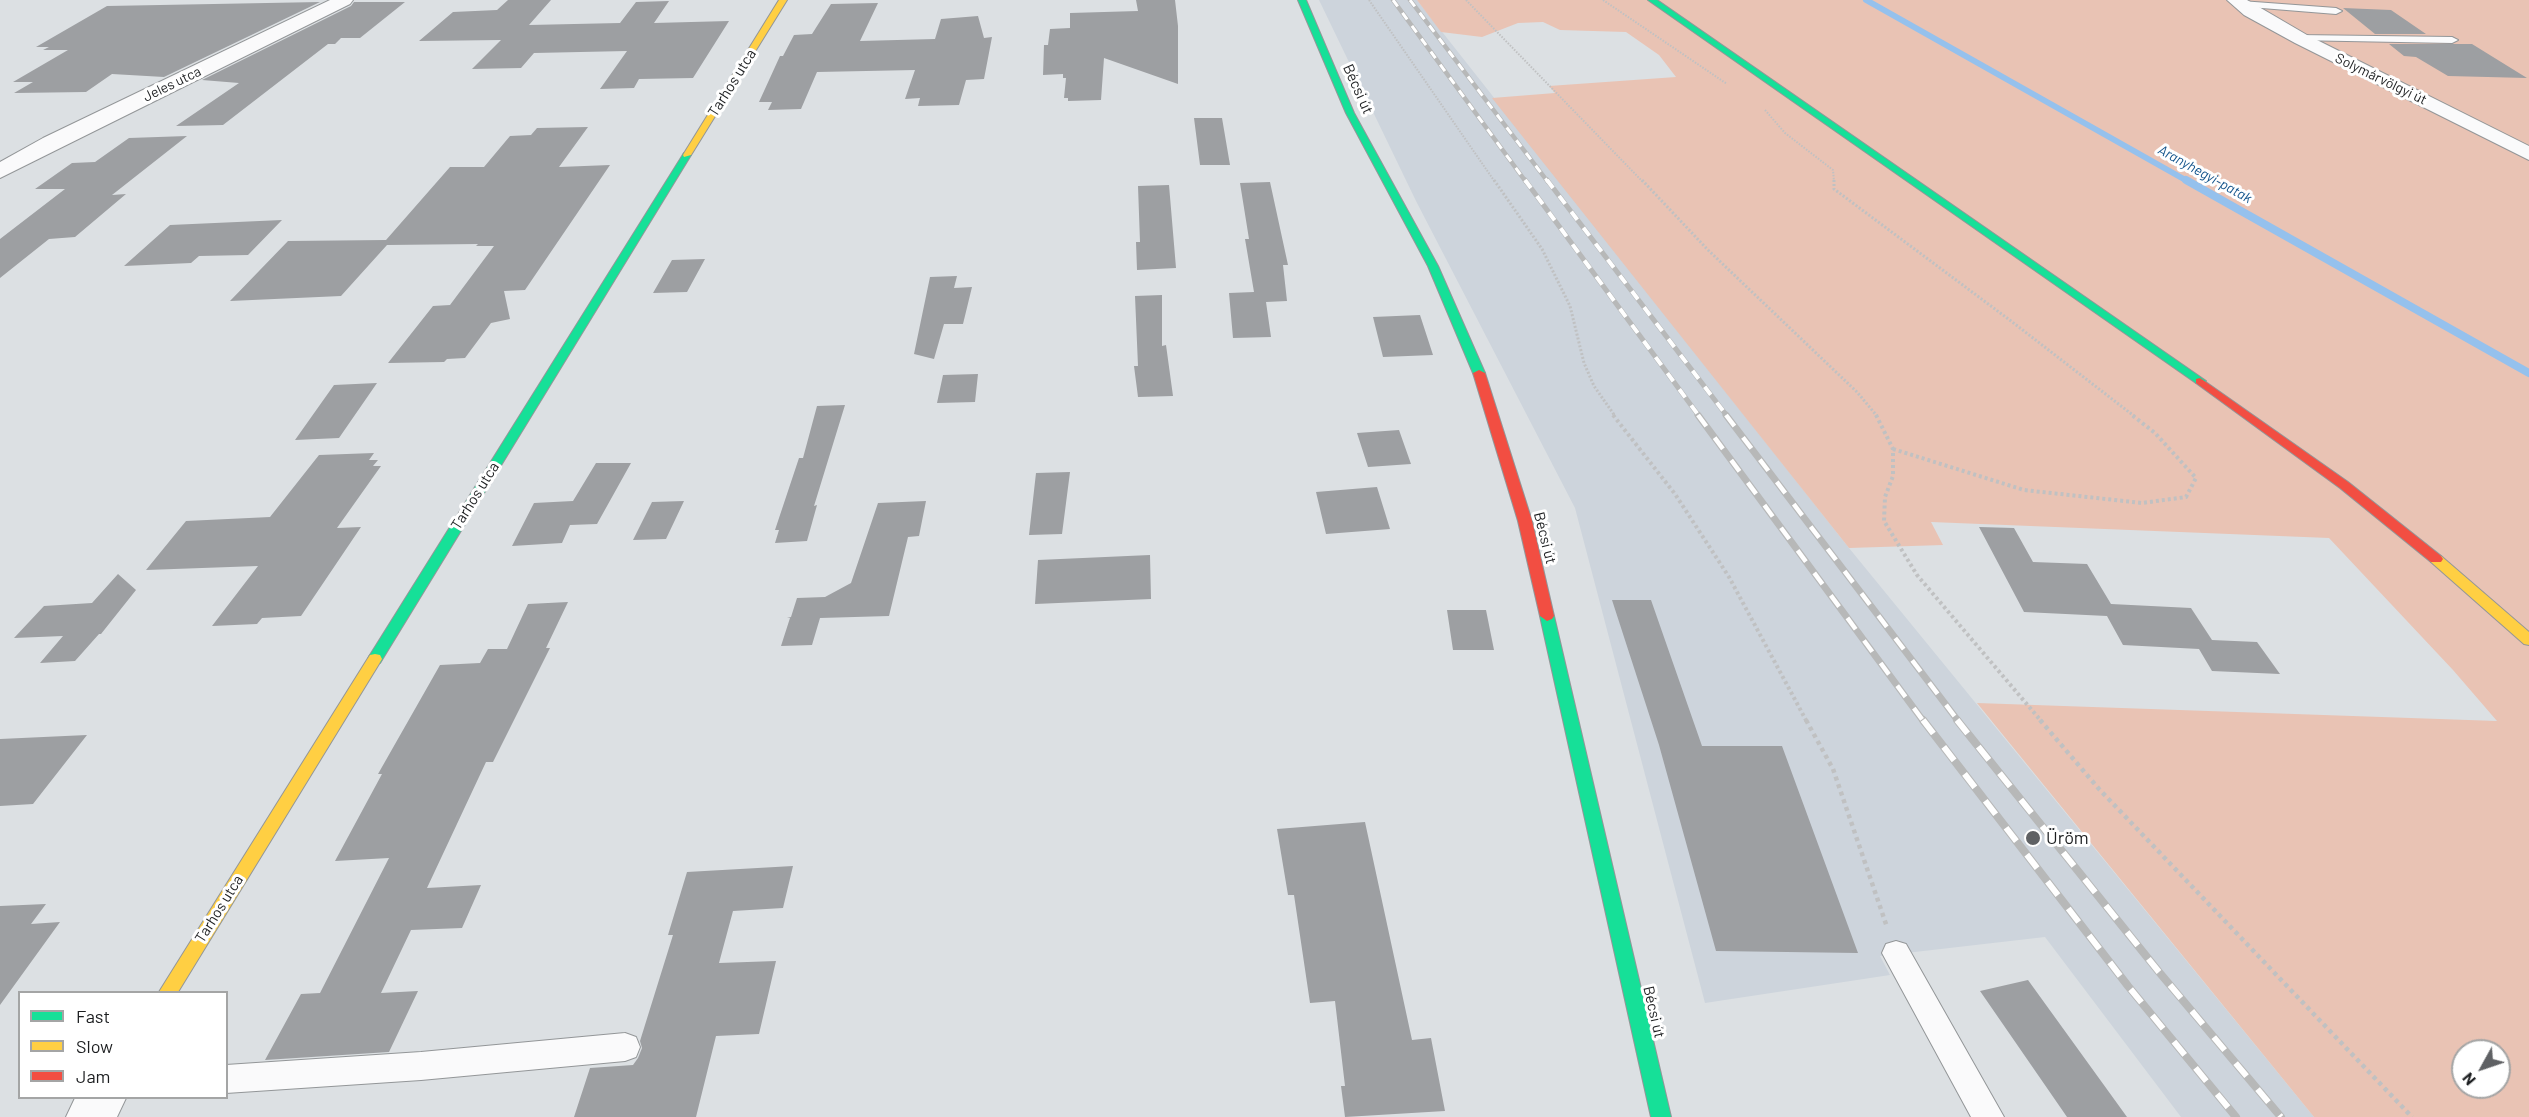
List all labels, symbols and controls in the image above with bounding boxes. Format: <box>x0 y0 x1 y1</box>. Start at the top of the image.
street label: Tarhos utca <box>704 46 760 120</box>
street label: Solymárvölgyi út <box>2332 50 2430 108</box>
street label: Bécsi út <box>1339 61 1377 117</box>
street label: Jeles utca <box>140 63 204 105</box>
water label: Aranyhegyi-patak <box>2155 141 2255 207</box>
street label: Tarhos utca <box>447 459 503 533</box>
street label: Bécsi út <box>1530 510 1560 566</box>
place label: Üröm <box>2046 827 2089 849</box>
marker: Üröm <box>2024 829 2042 847</box>
street label: Tarhos utca <box>191 872 247 946</box>
street label: Bécsi út <box>1639 984 1669 1040</box>
legend <box>18 991 228 1099</box>
text: Fast <box>76 1005 110 1027</box>
text: Slow <box>76 1035 113 1057</box>
north arrow <box>2451 1039 2511 1099</box>
text: Jam <box>76 1065 110 1087</box>
text: N <box>2458 1069 2479 1090</box>

